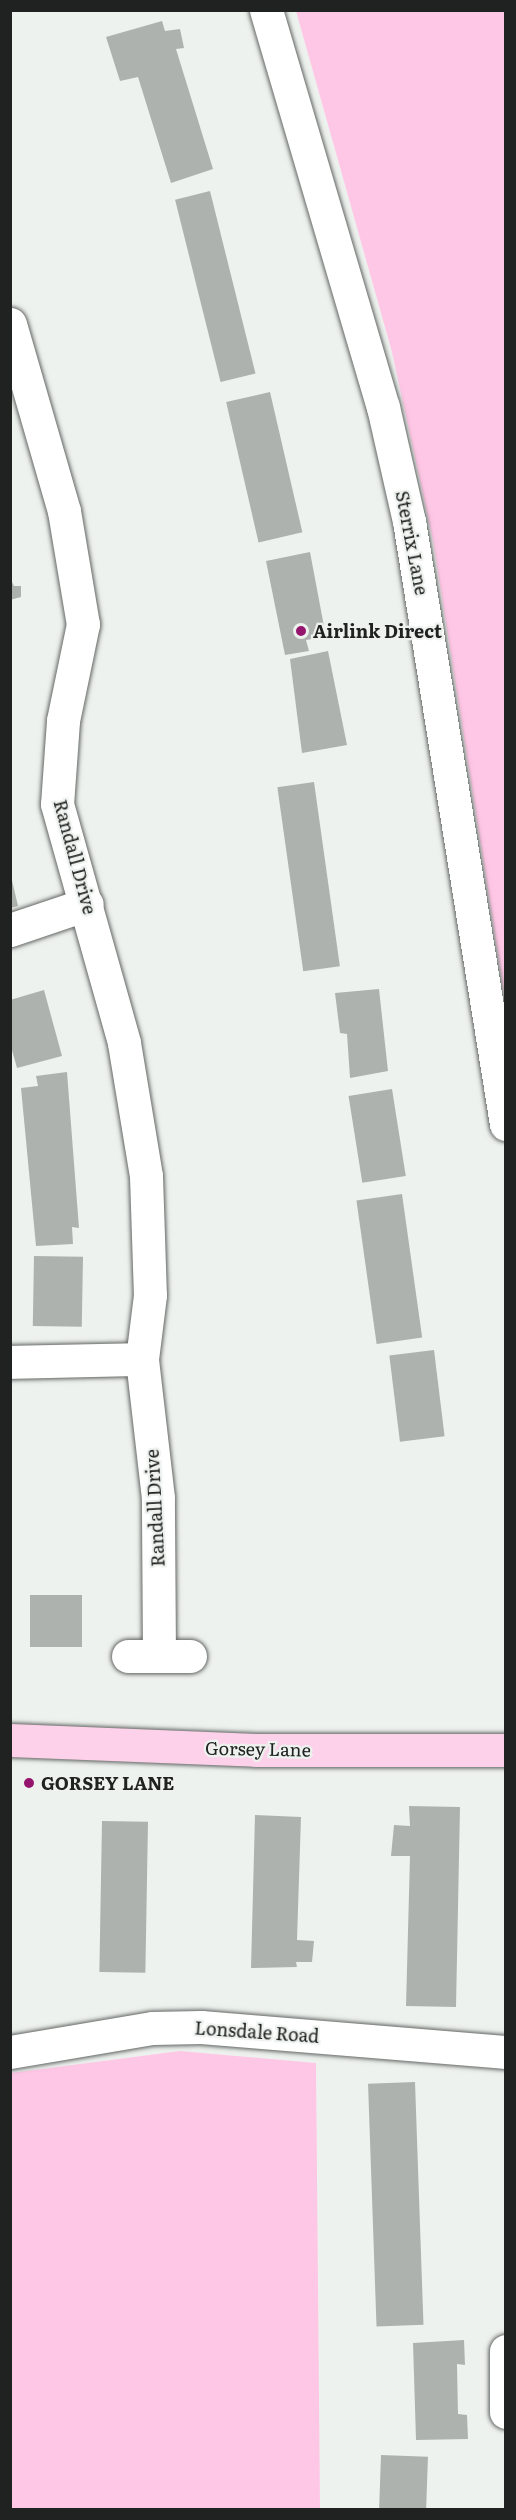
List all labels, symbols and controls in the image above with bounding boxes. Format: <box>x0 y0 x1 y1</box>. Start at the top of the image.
street label: Sterrix Lane <box>391 489 433 597</box>
place label: Airlink Direct <box>313 620 442 642</box>
marker: Airlink Direct <box>294 624 308 638</box>
street label: Randall Drive <box>49 797 101 917</box>
street label: Randall Drive <box>141 1449 169 1567</box>
street label: Gorsey Lane <box>205 1737 311 1761</box>
place label: GORSEY LANE <box>41 1772 174 1794</box>
marker: GORSEY LANE <box>22 1776 36 1790</box>
street label: Lonsdale Road <box>194 2017 320 2047</box>

